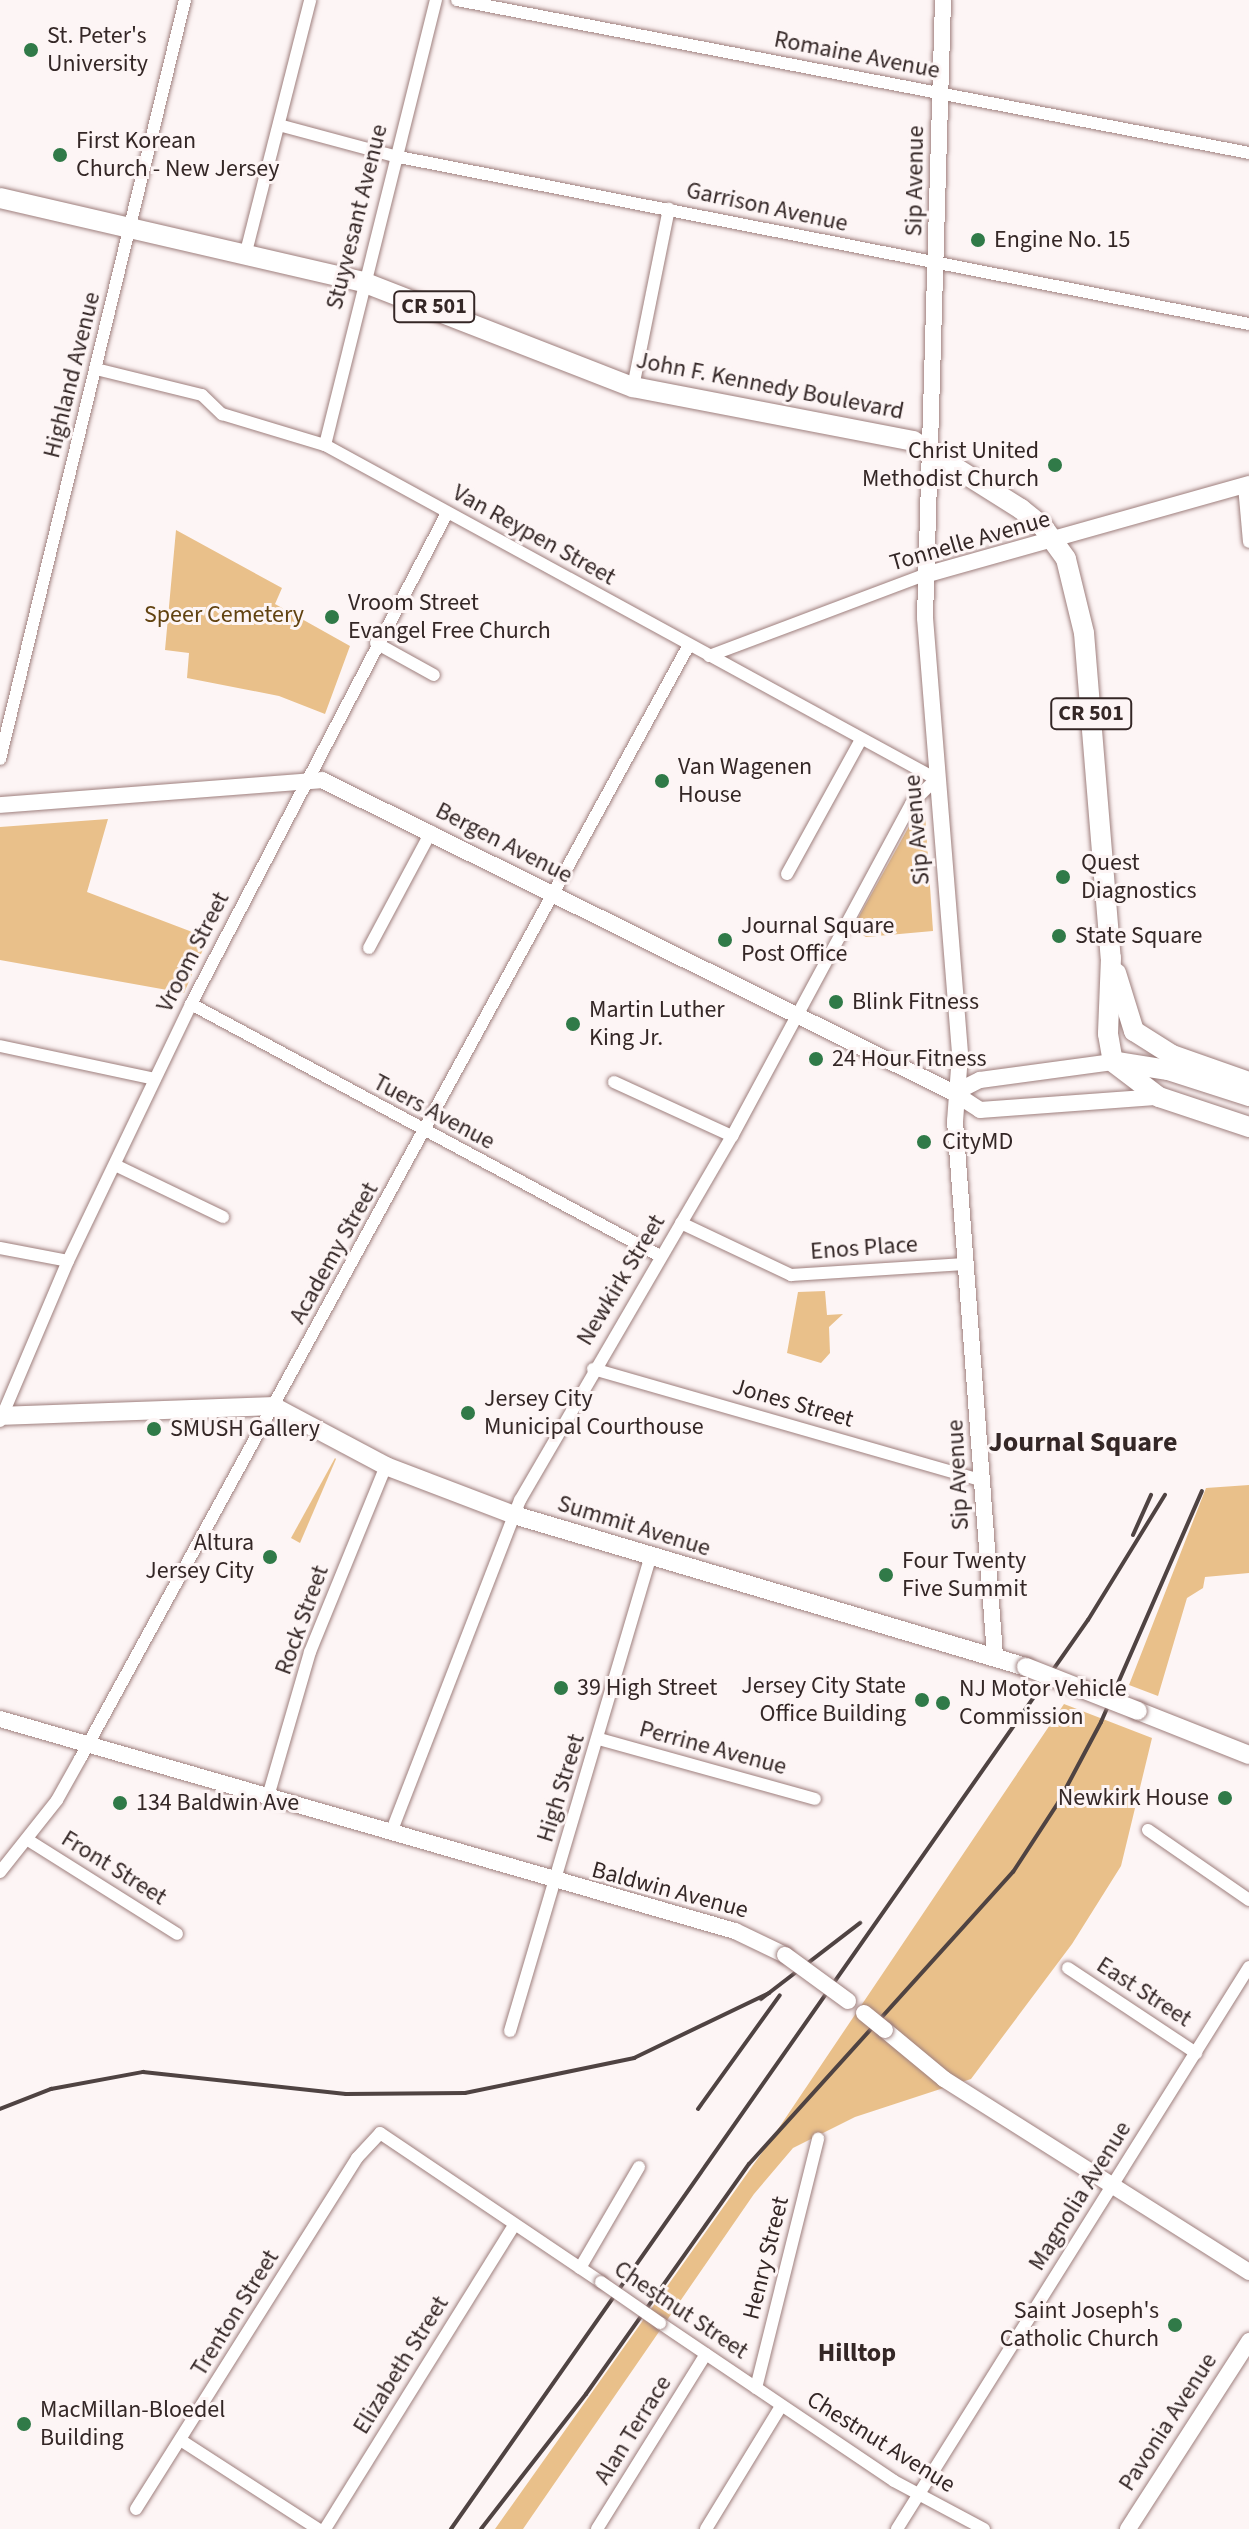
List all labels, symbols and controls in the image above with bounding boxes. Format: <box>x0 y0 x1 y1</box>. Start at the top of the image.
place label: St. Peter's University <box>47 22 148 78</box>
street label: Romaine Avenue <box>772 25 942 85</box>
marker: St. Peter's University <box>22 41 40 59</box>
street label: Stuyvesant Avenue <box>320 121 394 313</box>
street label: Sip Avenue <box>900 125 930 237</box>
place label: First Korean Church - New Jersey <box>76 127 280 183</box>
marker: First Korean Church - New Jersey <box>51 146 69 164</box>
street label: Garrison Avenue <box>684 176 850 238</box>
place label: Engine No. 15 <box>994 226 1131 254</box>
marker: Engine No. 15 <box>969 231 987 249</box>
street label: Highland Avenue <box>37 289 107 461</box>
road number: CR 501 <box>392 289 476 325</box>
street label: John F. Kennedy Boulevard <box>634 346 906 426</box>
place label: Christ United Methodist Church <box>862 437 1039 493</box>
marker: Christ United Methodist Church <box>1046 456 1064 474</box>
street label: Van Reypen Street <box>448 478 620 592</box>
street label: Tonnelle Avenue <box>887 504 1053 578</box>
place label: Vroom Street Evangel Free Church <box>348 589 551 645</box>
park label: Speer Cemetery <box>144 601 304 629</box>
marker: Vroom Street Evangel Free Church <box>323 608 341 626</box>
road number: CR 501 <box>1049 696 1133 732</box>
place label: Van Wagenen House <box>678 753 812 809</box>
marker: Van Wagenen House <box>653 772 671 790</box>
street label: Sip Avenue <box>898 774 936 886</box>
street label: Bergen Avenue <box>431 796 577 890</box>
place label: Quest Diagnostics <box>1081 849 1197 905</box>
marker: Quest Diagnostics <box>1052 866 1074 888</box>
street label: Vroom Street <box>150 887 236 1017</box>
place label: Journal Square Post Office <box>741 912 894 968</box>
place label: State Square <box>1075 922 1202 950</box>
marker: State Square <box>1050 927 1068 945</box>
marker: Journal Square Post Office <box>716 931 734 949</box>
place label: Blink Fitness <box>852 988 979 1016</box>
marker: Blink Fitness <box>827 993 845 1011</box>
place label: Martin Luther King Jr. <box>589 996 725 1052</box>
marker: Martin Luther King Jr. <box>564 1015 582 1033</box>
place label: 24 Hour Fitness <box>832 1045 987 1073</box>
marker: 24 Hour Fitness <box>807 1050 825 1068</box>
street label: Tuers Avenue <box>368 1068 500 1156</box>
place label: CityMD <box>942 1128 1013 1156</box>
marker: CityMD <box>913 1131 935 1153</box>
street label: Academy Street <box>283 1177 385 1329</box>
street label: Newkirk Street <box>571 1209 671 1351</box>
street label: Enos Place <box>809 1230 919 1266</box>
street label: Jones Street <box>729 1372 857 1434</box>
place label: Jersey City Municipal Courthouse <box>484 1385 704 1441</box>
marker: Jersey City Municipal Courthouse <box>459 1404 477 1422</box>
place label: SMUSH Gallery <box>170 1415 320 1443</box>
street label: Sip Avenue <box>941 1419 975 1531</box>
marker: SMUSH Gallery <box>145 1420 163 1438</box>
district label: Journal Square <box>989 1425 1177 1459</box>
street label: Summit Avenue <box>554 1489 714 1563</box>
place label: Altura Jersey City <box>145 1529 254 1585</box>
place label: Four Twenty Five Summit <box>902 1547 1027 1603</box>
marker: Altura Jersey City <box>261 1548 279 1566</box>
street label: Rock Street <box>269 1561 335 1679</box>
marker: Four Twenty Five Summit <box>877 1566 895 1584</box>
place label: Jersey City State Office Building <box>741 1672 906 1728</box>
place label: 39 High Street <box>577 1674 717 1702</box>
place label: NJ Motor Vehicle Commission <box>959 1675 1127 1731</box>
marker: 39 High Street <box>552 1679 570 1697</box>
marker: Jersey City State Office Building <box>913 1691 931 1709</box>
marker: NJ Motor Vehicle Commission <box>934 1694 952 1712</box>
street label: Perrine Avenue <box>636 1715 790 1781</box>
street label: High Street <box>531 1730 591 1846</box>
place label: Newkirk House <box>1058 1784 1209 1812</box>
place label: 134 Baldwin Ave <box>136 1789 299 1817</box>
marker: Newkirk House <box>1216 1789 1234 1807</box>
marker: 134 Baldwin Ave <box>111 1794 129 1812</box>
street label: Front Street <box>56 1824 172 1912</box>
street label: Baldwin Avenue <box>589 1855 751 1925</box>
street label: East Street <box>1091 1951 1197 2033</box>
street label: Magnolia Avenue <box>1023 2116 1137 2276</box>
street label: Henry Street <box>737 2194 795 2322</box>
street label: Trenton Street <box>185 2244 285 2382</box>
street label: Chestnut Street <box>608 2255 754 2365</box>
street label: Elizabeth Street <box>347 2291 455 2439</box>
place label: Saint Joseph's Catholic Church <box>1000 2297 1159 2353</box>
marker: Saint Joseph's Catholic Church <box>1166 2316 1184 2334</box>
district label: Hilltop <box>818 2337 896 2369</box>
street label: Pavonia Avenue <box>1113 2348 1223 2496</box>
street label: Alan Terrace <box>588 2370 678 2490</box>
street label: Chestnut Avenue <box>802 2385 960 2499</box>
place label: MacMillan-Bloedel Building <box>40 2396 225 2452</box>
marker: MacMillan-Bloedel Building <box>15 2415 33 2433</box>

